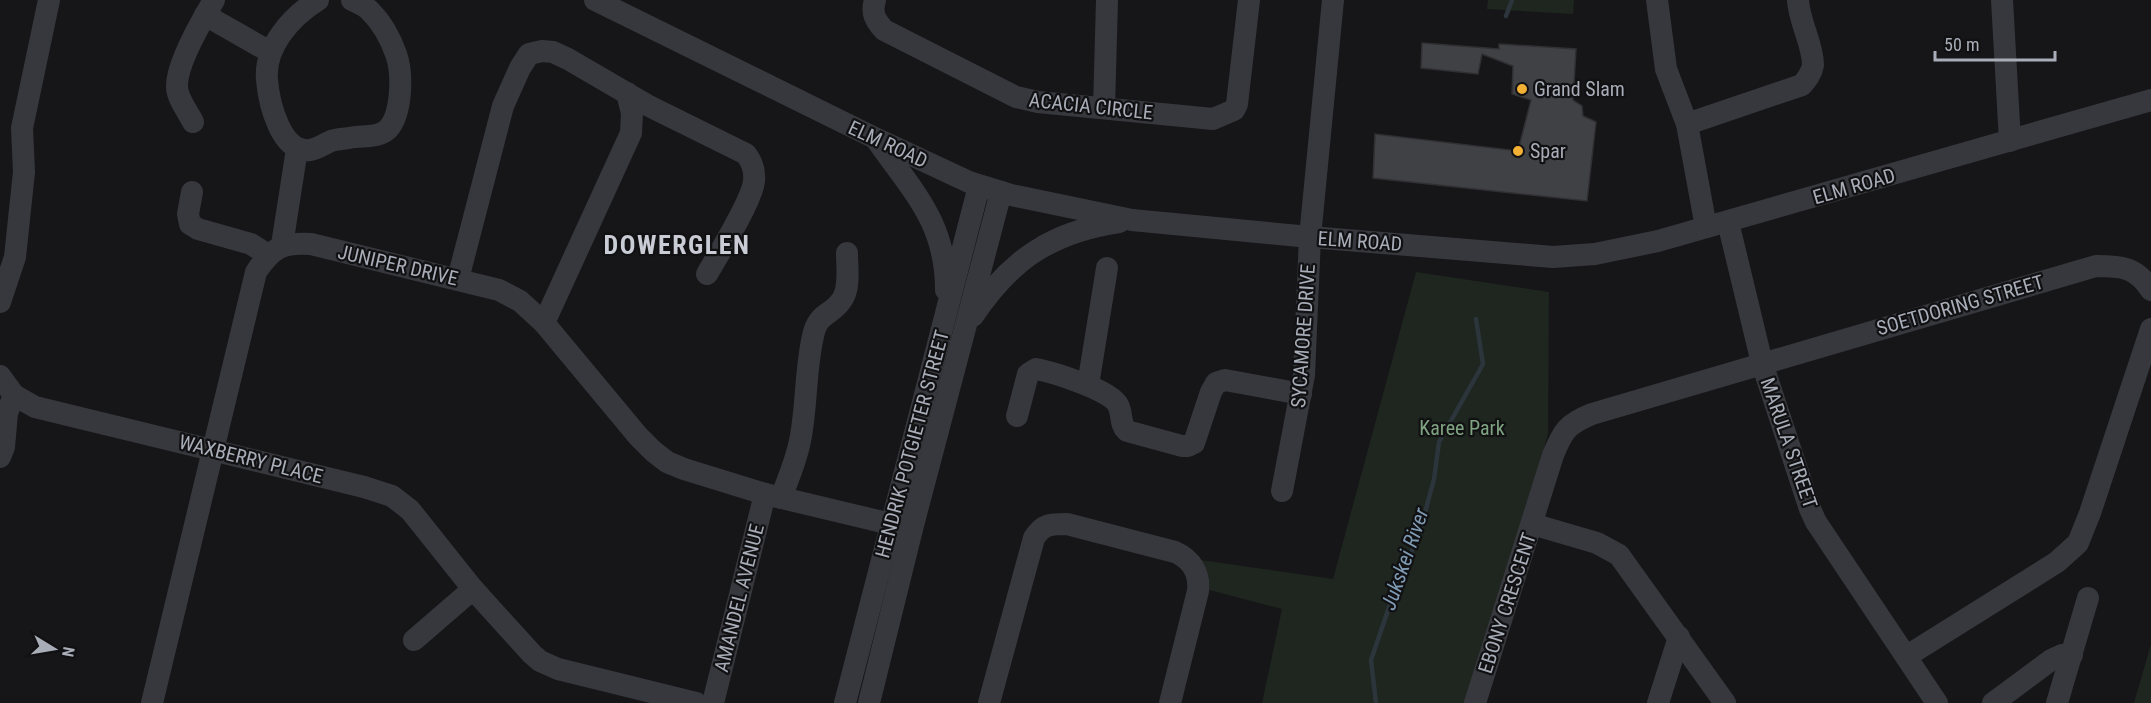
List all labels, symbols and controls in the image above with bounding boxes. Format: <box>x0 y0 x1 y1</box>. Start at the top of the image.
scale bar <box>1935 24 2055 62</box>
text: 50 m <box>1944 34 1979 55</box>
place label: Grand Slam <box>1534 77 1625 101</box>
marker: Grand Slam <box>1515 82 1529 96</box>
street label: ACACIA CIRCLE <box>1028 88 1154 124</box>
street label: ELM ROAD <box>845 115 931 173</box>
place label: Spar <box>1530 139 1566 163</box>
marker: Spar <box>1511 144 1525 158</box>
street label: ELM ROAD <box>1810 163 1898 209</box>
street label: ELM ROAD <box>1317 226 1403 256</box>
district label: DOWERGLEN <box>604 230 750 260</box>
street label: JUNIPER DRIVE <box>336 240 461 291</box>
street label: SYCAMORE DRIVE <box>1286 263 1320 409</box>
street label: SOETDORING STREET <box>1874 270 2046 340</box>
street label: HENDRIK POTGIETER STREET <box>870 328 954 560</box>
street label: MARULA STREET <box>1755 375 1823 511</box>
park label: Karee Park <box>1419 416 1505 440</box>
street label: WAXBERRY PLACE <box>176 430 326 489</box>
water label: Jukskei River <box>1376 504 1434 613</box>
street label: AMANDEL AVENUE <box>709 521 769 674</box>
street label: EBONY CRESCENT <box>1473 530 1541 676</box>
north arrow <box>24 619 84 679</box>
text: N <box>58 645 78 658</box>

